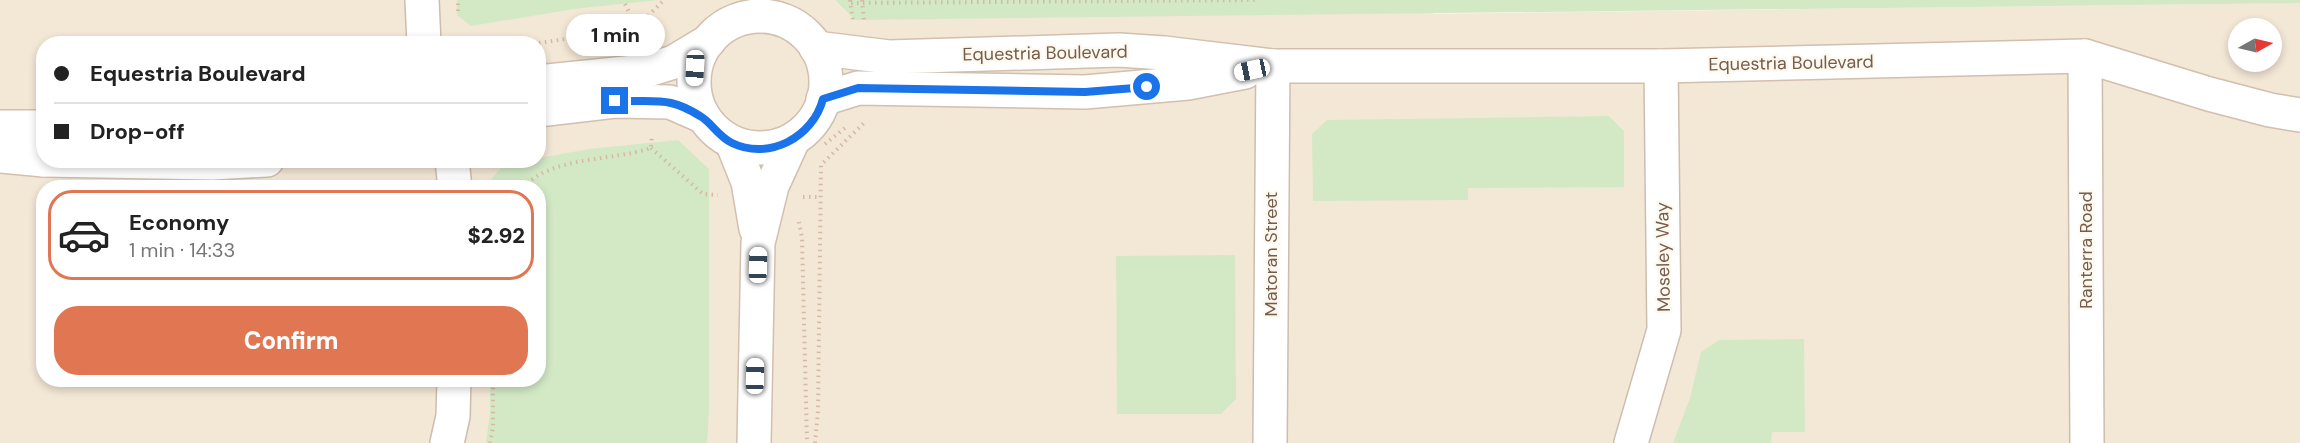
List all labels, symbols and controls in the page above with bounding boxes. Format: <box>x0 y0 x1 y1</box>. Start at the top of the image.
callout: 1 min <box>566 14 664 56</box>
north arrow <box>2228 18 2282 72</box>
map controls <box>2228 18 2282 72</box>
text: 1 min <box>591 22 640 48</box>
street label: Equestria Boulevard <box>962 40 1128 66</box>
car <box>685 50 705 86</box>
street label: Equestria Boulevard <box>1708 50 1874 76</box>
car <box>1233 57 1271 83</box>
text: Equestria Boulevard <box>90 59 306 88</box>
route start <box>1133 73 1160 100</box>
route end <box>601 87 628 114</box>
text: Drop-off <box>90 117 185 146</box>
street label: Ranterra Road <box>2074 191 2098 309</box>
street label: Matoran Street <box>1259 192 1283 316</box>
street label: Moseley Way <box>1650 202 1676 312</box>
icon: car <box>57 208 111 262</box>
text: Economy <box>129 208 229 237</box>
text: $2.92 <box>467 221 525 250</box>
text: 1 min · 14:33 <box>129 237 235 263</box>
car <box>749 247 767 283</box>
button: Confirm <box>54 306 528 375</box>
car <box>746 358 764 394</box>

